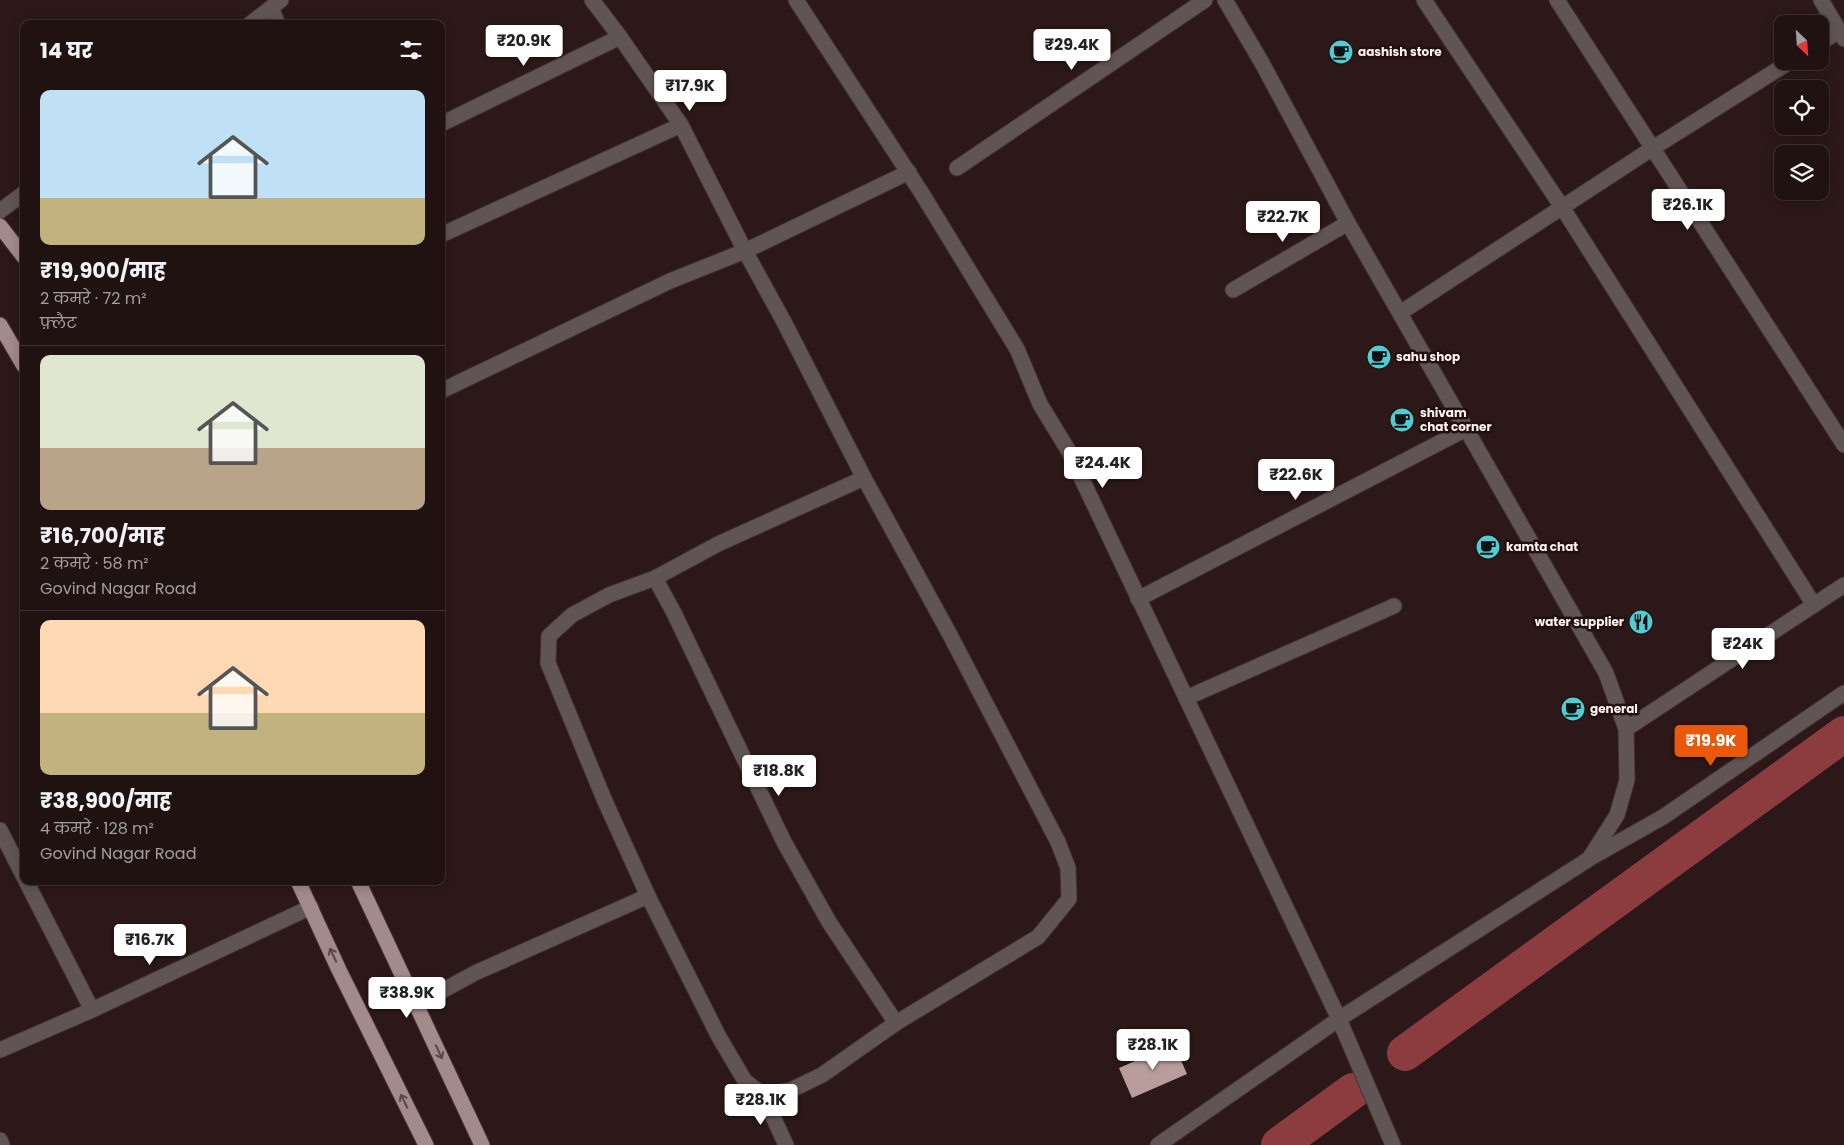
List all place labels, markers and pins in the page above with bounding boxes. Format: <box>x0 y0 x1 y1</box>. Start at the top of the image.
pin: ₹20.9K <box>483 24 565 67</box>
pin: ₹29.4K <box>1031 28 1113 71</box>
cafe icon: aashish store <box>1328 39 1354 65</box>
place label: aashish store <box>1358 43 1442 60</box>
pin: ₹17.9K <box>649 70 731 112</box>
pin: ₹26.1K <box>1647 188 1729 231</box>
pin: ₹22.7K <box>1242 200 1324 243</box>
cafe icon: sahu shop <box>1366 344 1392 370</box>
place label: sahu shop <box>1396 348 1460 365</box>
place label: shivam chat corner <box>1420 404 1492 435</box>
cafe icon: shivam chat corner <box>1389 407 1415 433</box>
pin: ₹24.4K <box>1062 446 1144 489</box>
pin: ₹22.6K <box>1255 458 1337 501</box>
cafe icon: kamta chat <box>1475 534 1501 560</box>
place label: kamta chat <box>1506 538 1578 555</box>
restaurant icon: water supplier <box>1628 609 1654 635</box>
place label: water supplier <box>1535 613 1624 630</box>
pin: ₹24K <box>1713 628 1773 670</box>
cafe icon: general <box>1560 696 1586 722</box>
place label: general <box>1590 700 1638 717</box>
pin: ₹19.9K <box>1670 724 1752 767</box>
pin: ₹18.8K <box>738 754 820 797</box>
pin: ₹16.7K <box>109 924 191 966</box>
pin: ₹38.9K <box>366 976 448 1019</box>
pin: ₹28.1K <box>1112 1028 1194 1071</box>
pin: ₹28.1K <box>720 1084 802 1126</box>

